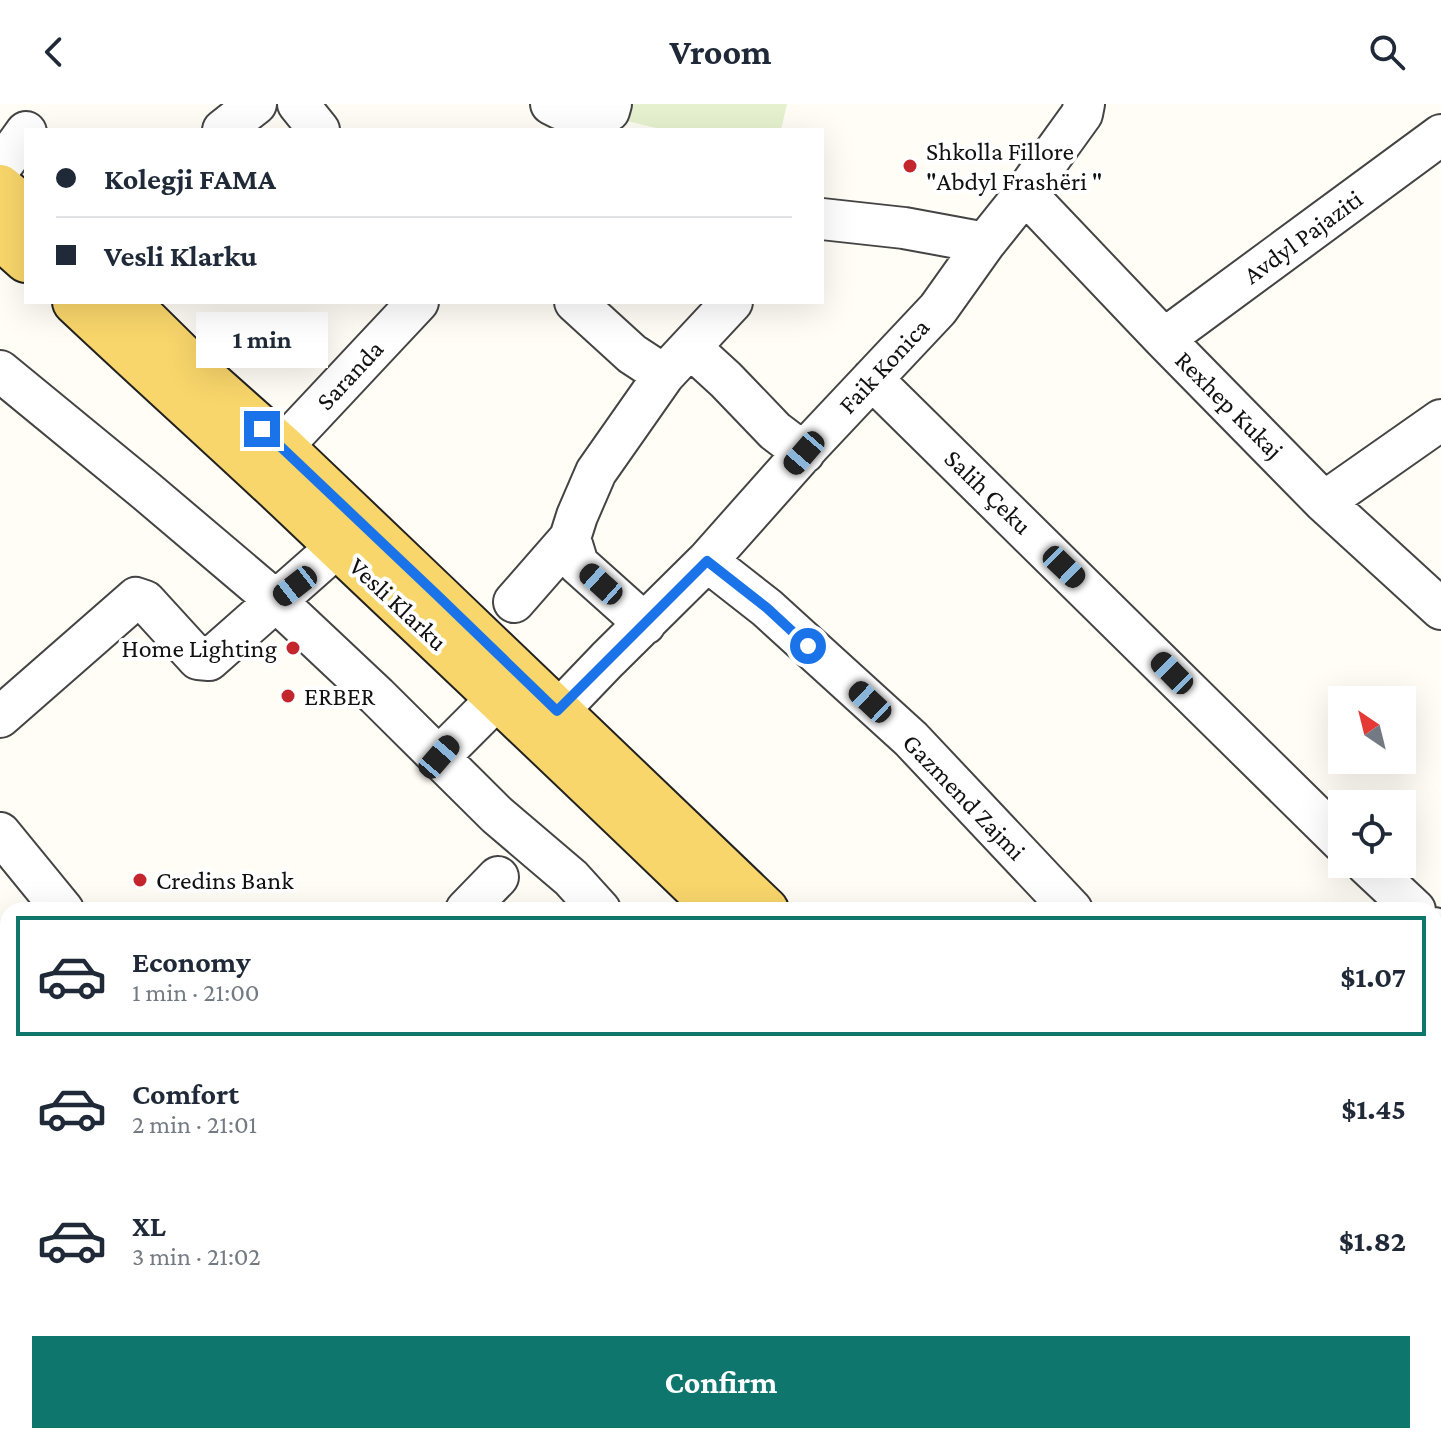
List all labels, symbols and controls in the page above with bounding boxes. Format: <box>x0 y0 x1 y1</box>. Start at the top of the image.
icon: back <box>32 30 76 74</box>
icon: search <box>1365 30 1409 74</box>
text: Vroom <box>669 32 772 72</box>
place label: Shkolla Fillore "Abdyl Frashëri " <box>926 137 1103 196</box>
marker: Shkolla Fillore "Abdyl Frashëri " <box>901 157 919 175</box>
text: Kolegji FAMA <box>104 162 276 195</box>
street label: Avdyl Pajaziti <box>1238 184 1368 290</box>
text: Vesli Klarku <box>104 239 257 272</box>
street label: Faik Konica <box>833 312 935 420</box>
callout: 1 min <box>196 313 328 369</box>
text: 1 min <box>232 325 292 354</box>
street label: Saranda <box>311 334 389 416</box>
street label: Rexhep Kukaj <box>1169 345 1289 465</box>
route end <box>244 411 280 447</box>
car <box>779 427 829 479</box>
street label: Salih Çeku <box>939 444 1038 541</box>
car <box>1038 542 1090 592</box>
street label: Vesli Klarku <box>343 552 453 657</box>
car <box>575 559 627 609</box>
car <box>269 562 321 610</box>
route start <box>790 628 826 664</box>
place label: Home Lighting <box>122 634 277 663</box>
marker: Home Lighting <box>284 639 302 657</box>
car <box>1147 648 1197 698</box>
car <box>844 677 896 727</box>
place label: ERBER <box>304 682 376 711</box>
north arrow <box>1328 686 1416 774</box>
map controls <box>1328 686 1416 878</box>
marker: ERBER <box>279 687 297 705</box>
street label: Gazmend Zajmi <box>897 728 1032 866</box>
car <box>414 731 464 783</box>
button: locate <box>1328 790 1416 878</box>
place label: Credins Bank <box>156 866 294 895</box>
marker: Credins Bank <box>131 871 149 889</box>
icon: car <box>36 940 108 1012</box>
text: Economy <box>132 945 251 978</box>
text: $1.07 <box>1340 960 1406 993</box>
text: 1 min · 21:00 <box>132 978 260 1007</box>
icon: car <box>36 1072 108 1144</box>
text: Comfort <box>132 1077 239 1110</box>
text: $1.45 <box>1341 1092 1406 1125</box>
text: 2 min · 21:01 <box>132 1110 257 1139</box>
icon: car <box>36 1204 108 1276</box>
text: XL <box>132 1209 166 1242</box>
text: $1.82 <box>1339 1224 1406 1257</box>
text: 3 min · 21:02 <box>132 1242 261 1271</box>
button: Confirm <box>32 1336 1410 1428</box>

